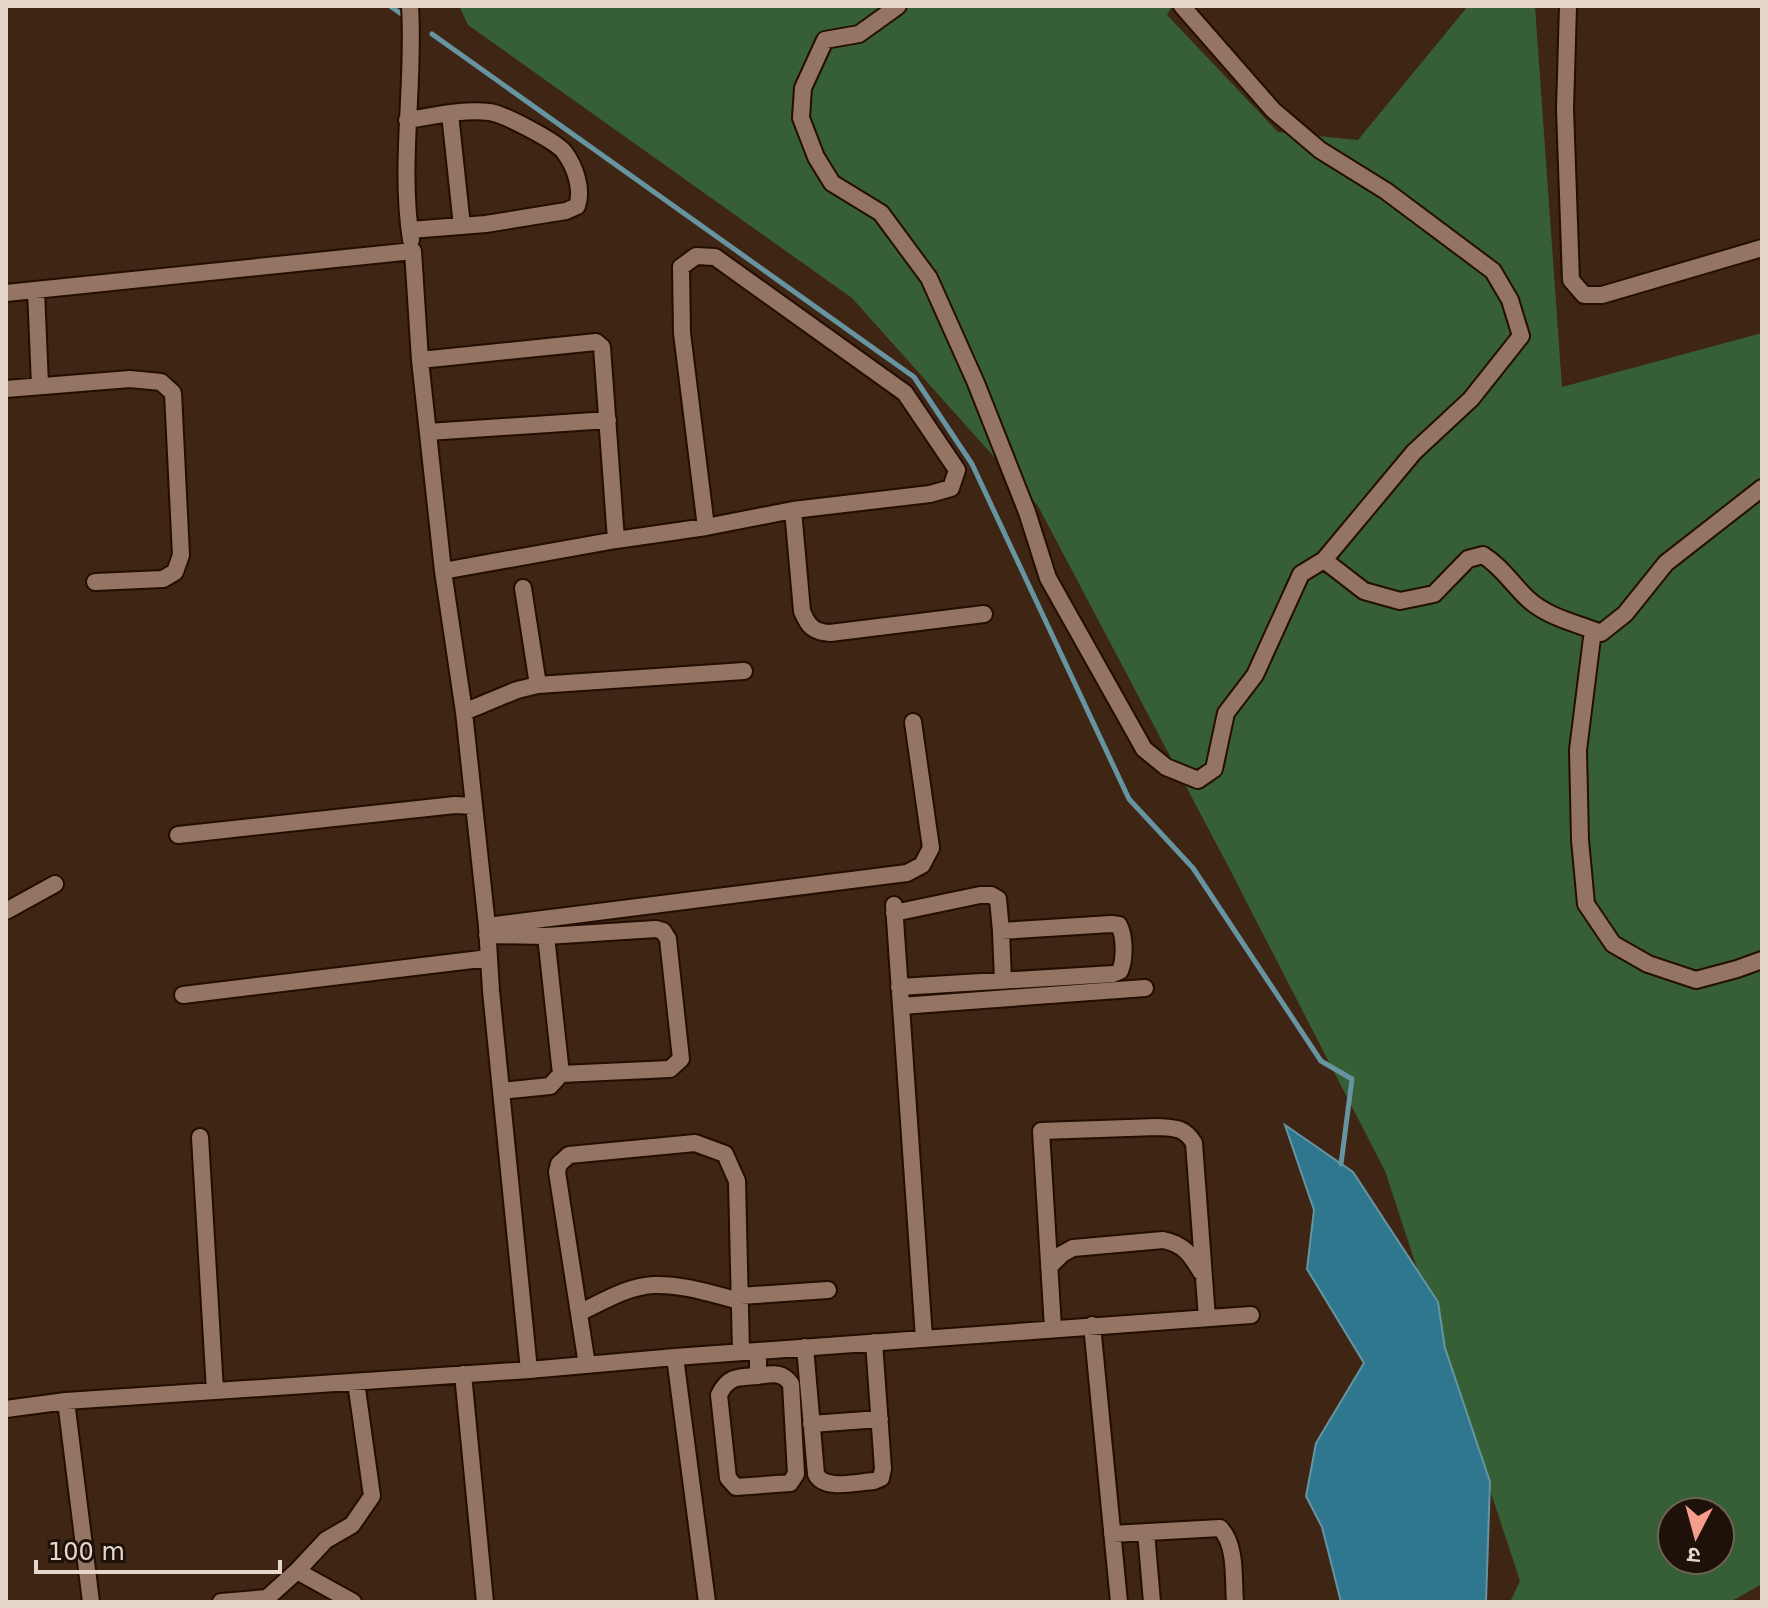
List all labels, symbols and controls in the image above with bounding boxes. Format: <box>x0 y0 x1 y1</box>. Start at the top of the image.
north arrow <box>1656 1496 1736 1576</box>
scale bar <box>36 1524 280 1574</box>
text: 100 m <box>48 1538 125 1566</box>
text: उ <box>1685 1542 1702 1568</box>

